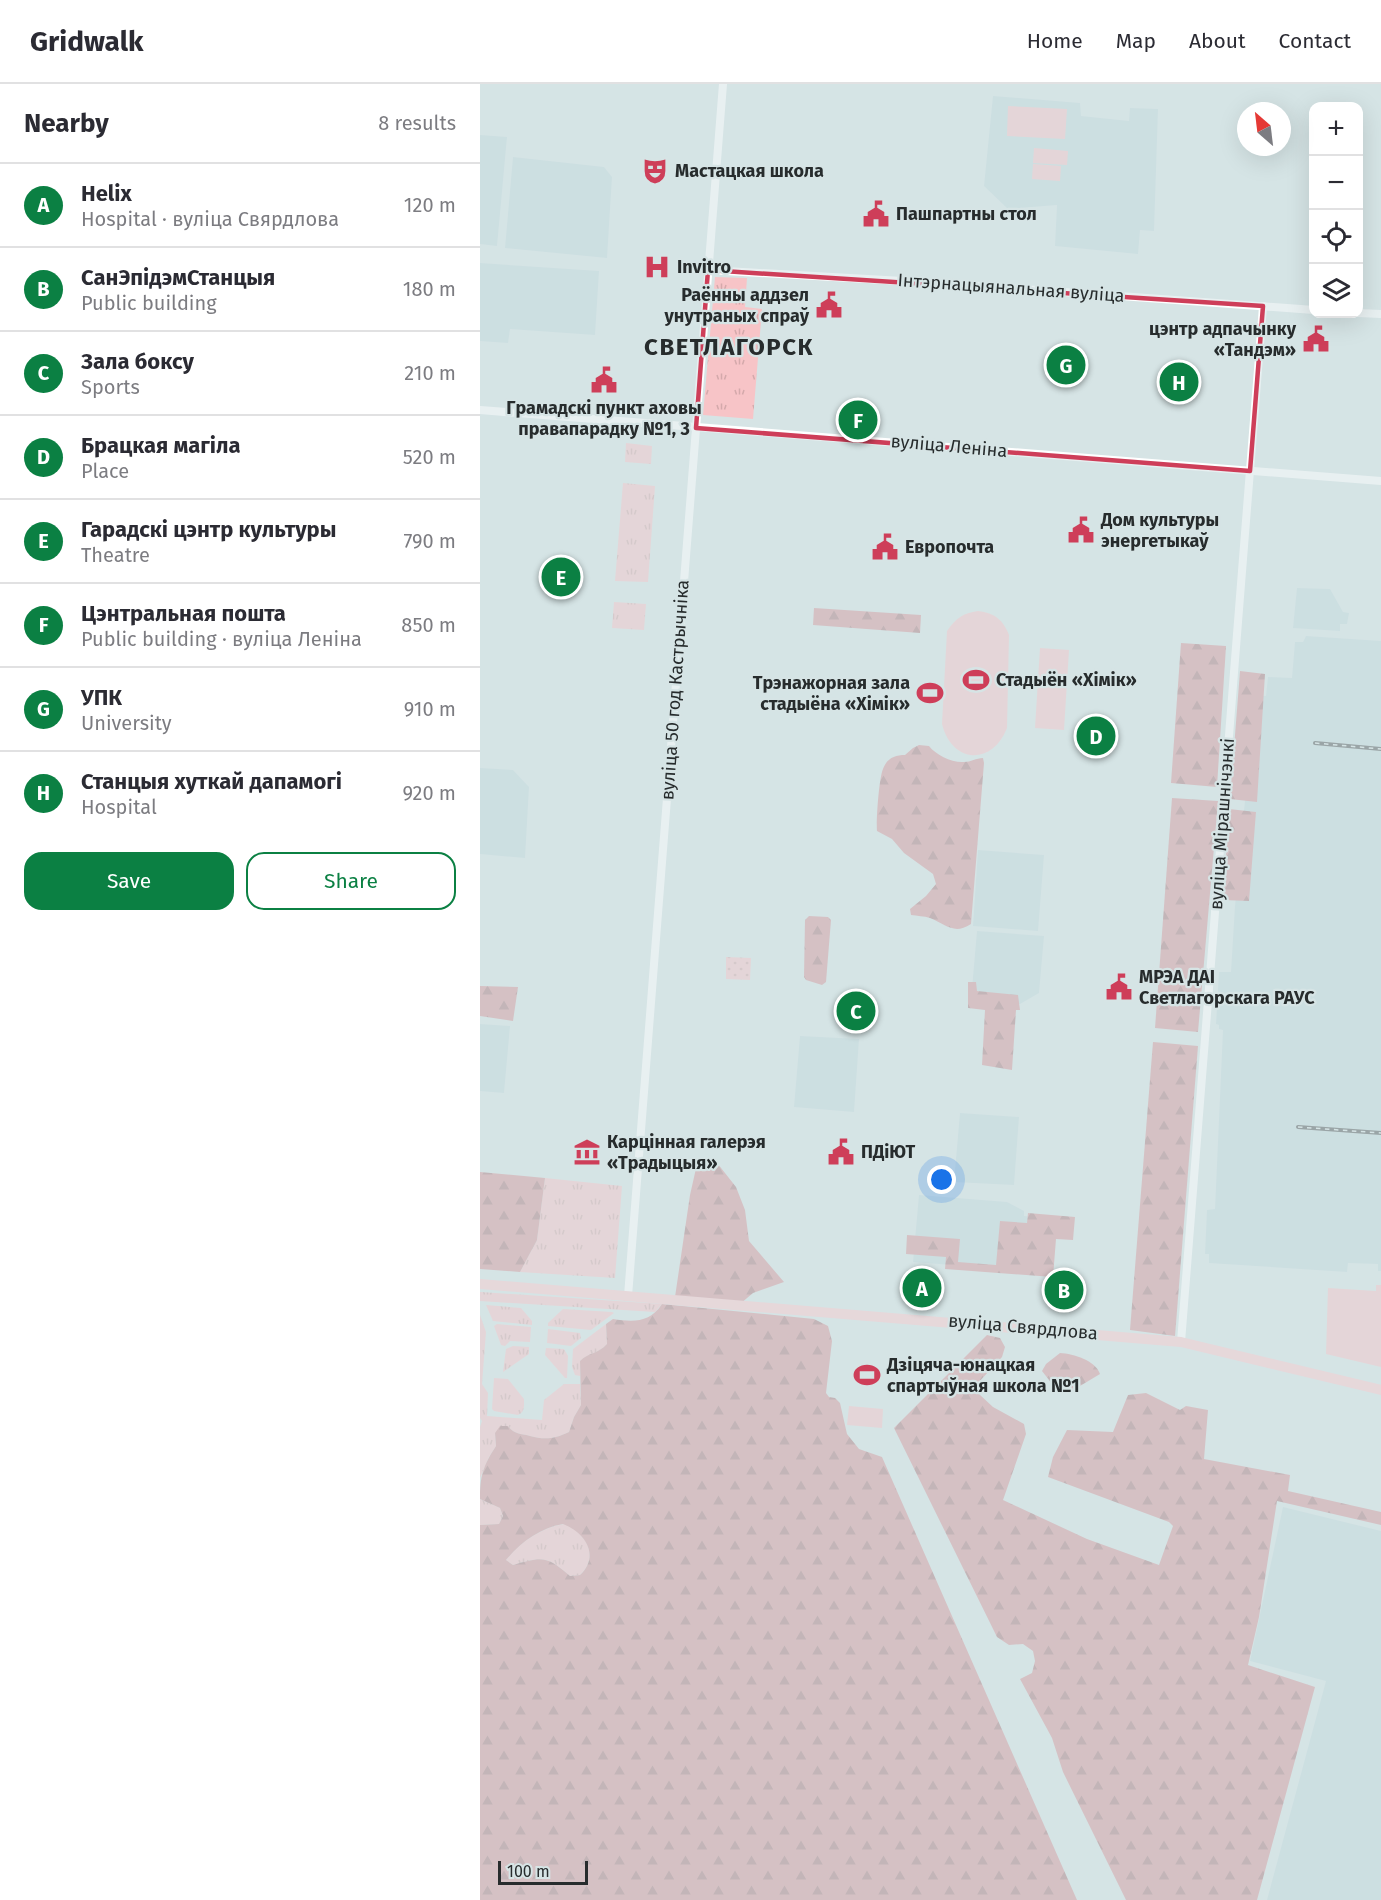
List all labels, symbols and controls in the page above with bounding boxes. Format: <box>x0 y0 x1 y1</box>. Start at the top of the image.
text: Gridwalk <box>30 25 143 58</box>
text: Home <box>1027 28 1083 54</box>
text: Map <box>1116 28 1156 54</box>
text: About <box>1189 28 1246 54</box>
text: Contact <box>1279 28 1351 54</box>
north arrow <box>1237 102 1291 156</box>
map controls <box>1309 102 1363 318</box>
button: + <box>1309 102 1363 156</box>
text: Nearby <box>24 108 109 139</box>
text: 8 results <box>378 111 456 135</box>
theatre icon: Мастацкая школа <box>640 156 670 186</box>
button: − <box>1309 156 1363 210</box>
place label: Мастацкая школа <box>675 160 824 182</box>
text: Helix <box>81 180 132 207</box>
text: A <box>38 193 49 217</box>
text: 120 m <box>404 193 456 217</box>
public building icon: Пашпартны стол <box>861 199 891 229</box>
place label: Пашпартны стол <box>896 203 1037 225</box>
text: Hospital · вуліца Свярдлова <box>81 207 339 231</box>
button: locate <box>1309 210 1363 264</box>
hospital icon: Invitro <box>642 252 672 282</box>
place label: Invitro <box>677 256 731 278</box>
text: СанЭпідэмСтанцыя <box>81 264 275 291</box>
button: layers <box>1309 264 1363 318</box>
street label: Інтэрнацыянальная вуліца <box>897 269 1125 307</box>
text: B <box>37 277 50 301</box>
text: 180 m <box>403 277 456 301</box>
place label: Раённы аддзел унутраных спраў <box>664 284 810 327</box>
public building icon: Раённы аддзел унутраных спраў <box>814 290 844 320</box>
text: Public building <box>81 291 217 315</box>
place label: цэнтр адпачынку «Тандэм» <box>1149 318 1297 361</box>
public building icon: цэнтр адпачынку «Тандэм» <box>1301 324 1331 354</box>
district label: СВЕТЛАГОРСК <box>644 333 814 361</box>
pin: G <box>1046 342 1086 388</box>
text: Зала боксу <box>81 348 194 375</box>
pin: H <box>1160 360 1198 404</box>
text: C <box>38 361 49 385</box>
text: 210 m <box>404 361 456 385</box>
public building icon: Грамадскі пункт аховы правапарадку №1, 3 <box>589 365 619 395</box>
text: Sports <box>81 375 140 399</box>
place label: Грамадскі пункт аховы правапарадку №1, 3 <box>506 397 702 440</box>
pin: F <box>838 398 878 442</box>
street label: вуліца Леніна <box>890 430 1008 462</box>
text: Брацкая магіла <box>81 432 241 459</box>
text: D <box>37 445 50 469</box>
text: 520 m <box>403 445 456 469</box>
text: Place <box>81 459 129 483</box>
place label: Дом культуры энергетыкаў <box>1100 509 1219 552</box>
public building icon: Дом культуры энергетыкаў <box>1066 515 1096 545</box>
text: Гарадскі цэнтр культуры <box>81 516 336 543</box>
text: E <box>38 529 49 553</box>
text: 790 m <box>403 529 456 553</box>
public building icon: Европочта <box>870 532 900 562</box>
place label: Европочта <box>905 536 994 558</box>
text: Theatre <box>81 543 150 567</box>
pin: E <box>542 554 580 600</box>
street label: вуліца 50 год Кастрычніка <box>656 579 694 801</box>
text: Цэнтральная пошта <box>81 600 286 627</box>
text: F <box>39 613 48 637</box>
text: 850 m <box>401 613 456 637</box>
text: Public building · вуліца Леніна <box>81 627 362 651</box>
sports icon: Стадыён «Хімік» <box>961 665 991 695</box>
place label: Стадыён «Хімік» <box>996 669 1137 691</box>
place label: Трэнажорная зала стадыёна «Хімік» <box>753 672 910 715</box>
sports icon: Трэнажорная зала стадыёна «Хімік» <box>915 678 945 708</box>
text: УПК <box>81 684 122 711</box>
text: G <box>37 697 50 721</box>
text: 910 m <box>404 697 456 721</box>
text: University <box>81 711 172 735</box>
pin: D <box>1076 714 1116 758</box>
street label: вуліца Мірашнічэнкі <box>1205 737 1239 911</box>
text: Станцыя хуткай дапамогі <box>81 768 342 795</box>
text: H <box>37 781 50 805</box>
text: 920 m <box>402 781 456 805</box>
text: Hospital <box>81 795 157 819</box>
button: Save <box>24 852 234 910</box>
button: Share <box>246 852 456 910</box>
place label: МРЭА ДАІ Светлагорскага РАУС <box>1139 966 1315 1009</box>
public building icon: МРЭА ДАІ Светлагорскага РАУС <box>1104 972 1134 1002</box>
pin: C <box>836 988 875 1034</box>
place label: Карцінная галерэя «Традыцыя» <box>607 1131 766 1174</box>
museum icon: Карцінная галерэя «Традыцыя» <box>572 1137 602 1167</box>
public building icon: ПДіЮТ <box>826 1137 856 1167</box>
place label: ПДіЮТ <box>861 1141 915 1163</box>
your location <box>927 1165 956 1194</box>
pin: A <box>902 1266 942 1310</box>
pin: B <box>1044 1268 1084 1312</box>
street label: вуліца Свярдлова <box>947 1309 1099 1345</box>
place label: Дзіцяча-юнацкая спартыўная школа №1 <box>886 1354 1080 1397</box>
sports icon: Дзіцяча-юнацкая спартыўная школа №1 <box>852 1360 882 1390</box>
scale bar <box>498 1858 588 1886</box>
text: 100 m <box>507 1862 550 1881</box>

